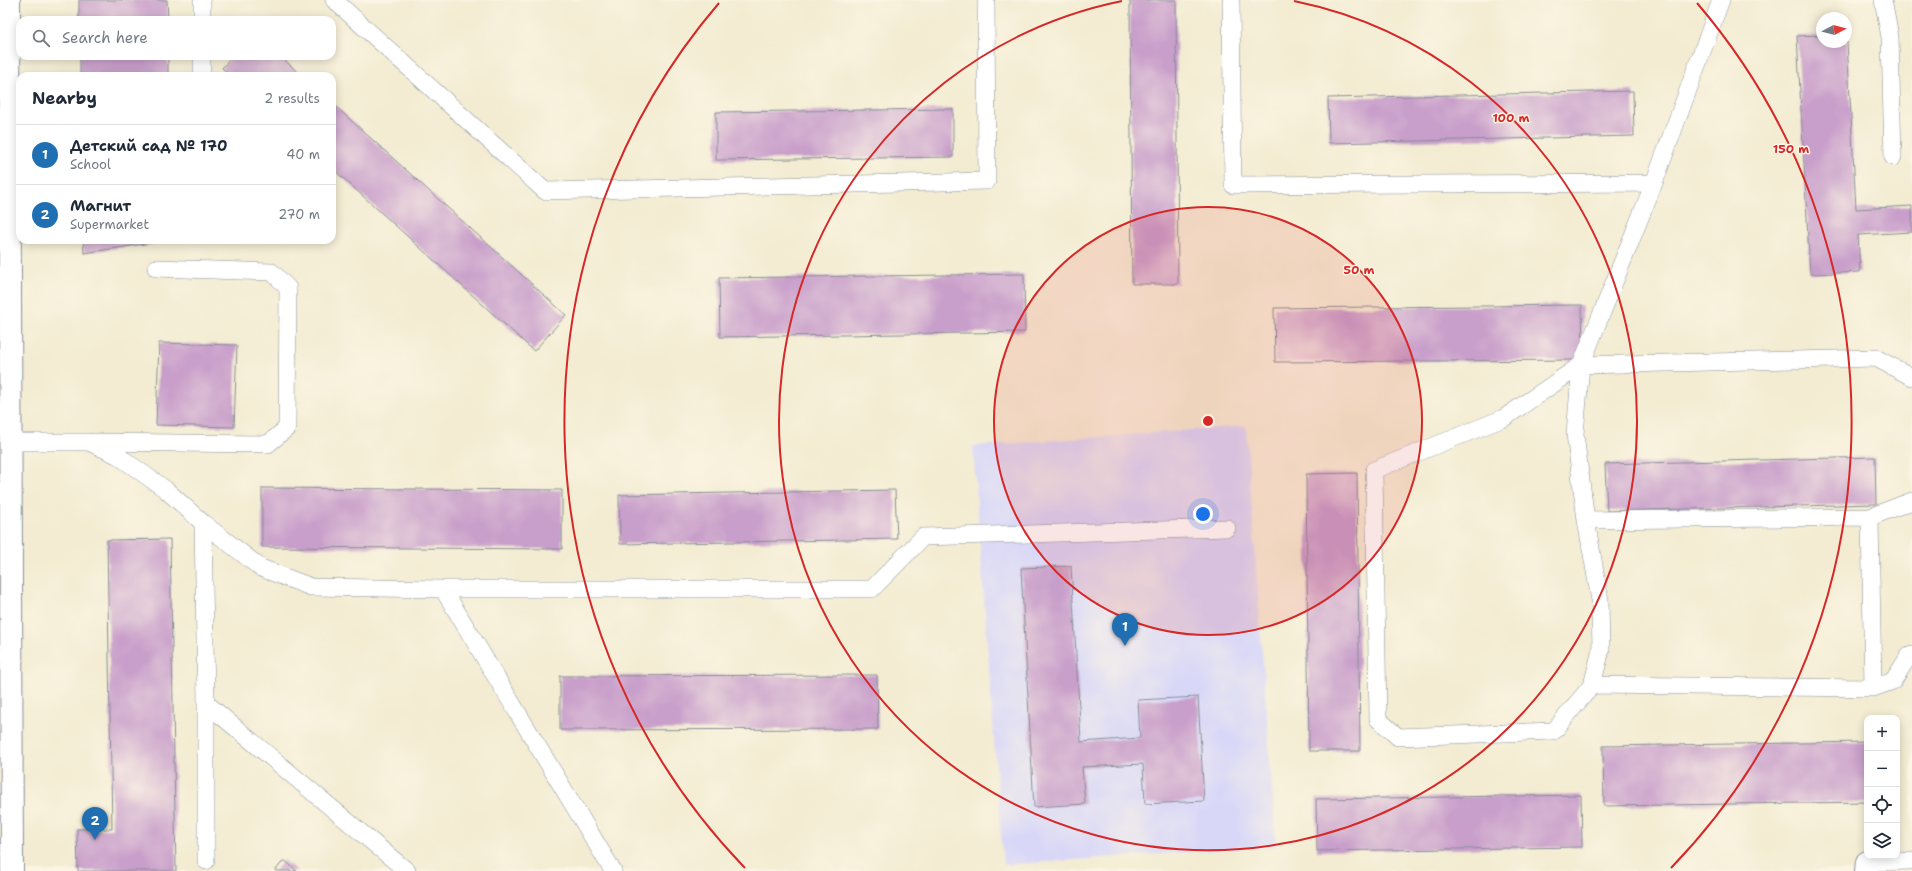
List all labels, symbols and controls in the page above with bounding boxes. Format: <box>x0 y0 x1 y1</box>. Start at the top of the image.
north arrow <box>1816 12 1852 48</box>
search box <box>16 16 336 60</box>
icon: search <box>30 27 52 49</box>
text: Search here <box>62 28 148 48</box>
text: Nearby <box>32 87 97 109</box>
text: 2 results <box>264 90 320 107</box>
text: 100 m <box>1493 110 1530 126</box>
text: Детский сад № 170 <box>70 136 228 156</box>
text: 150 m <box>1773 141 1809 157</box>
text: 1 <box>42 146 48 163</box>
text: 40 m <box>286 146 320 163</box>
text: School <box>70 156 111 173</box>
text: Магнит <box>70 196 131 216</box>
text: 2 <box>40 206 50 223</box>
text: 270 m <box>278 206 320 223</box>
text: Supermarket <box>70 216 149 233</box>
text: 50 m <box>1344 262 1375 278</box>
centre of rings <box>1201 414 1215 428</box>
your location <box>1193 504 1213 524</box>
pin: 1 <box>1112 613 1138 646</box>
map controls <box>1864 715 1900 859</box>
button: + <box>1864 715 1900 751</box>
button: − <box>1864 751 1900 787</box>
button: locate <box>1864 787 1900 823</box>
pin: 2 <box>82 807 108 840</box>
button: layers <box>1864 823 1900 859</box>

